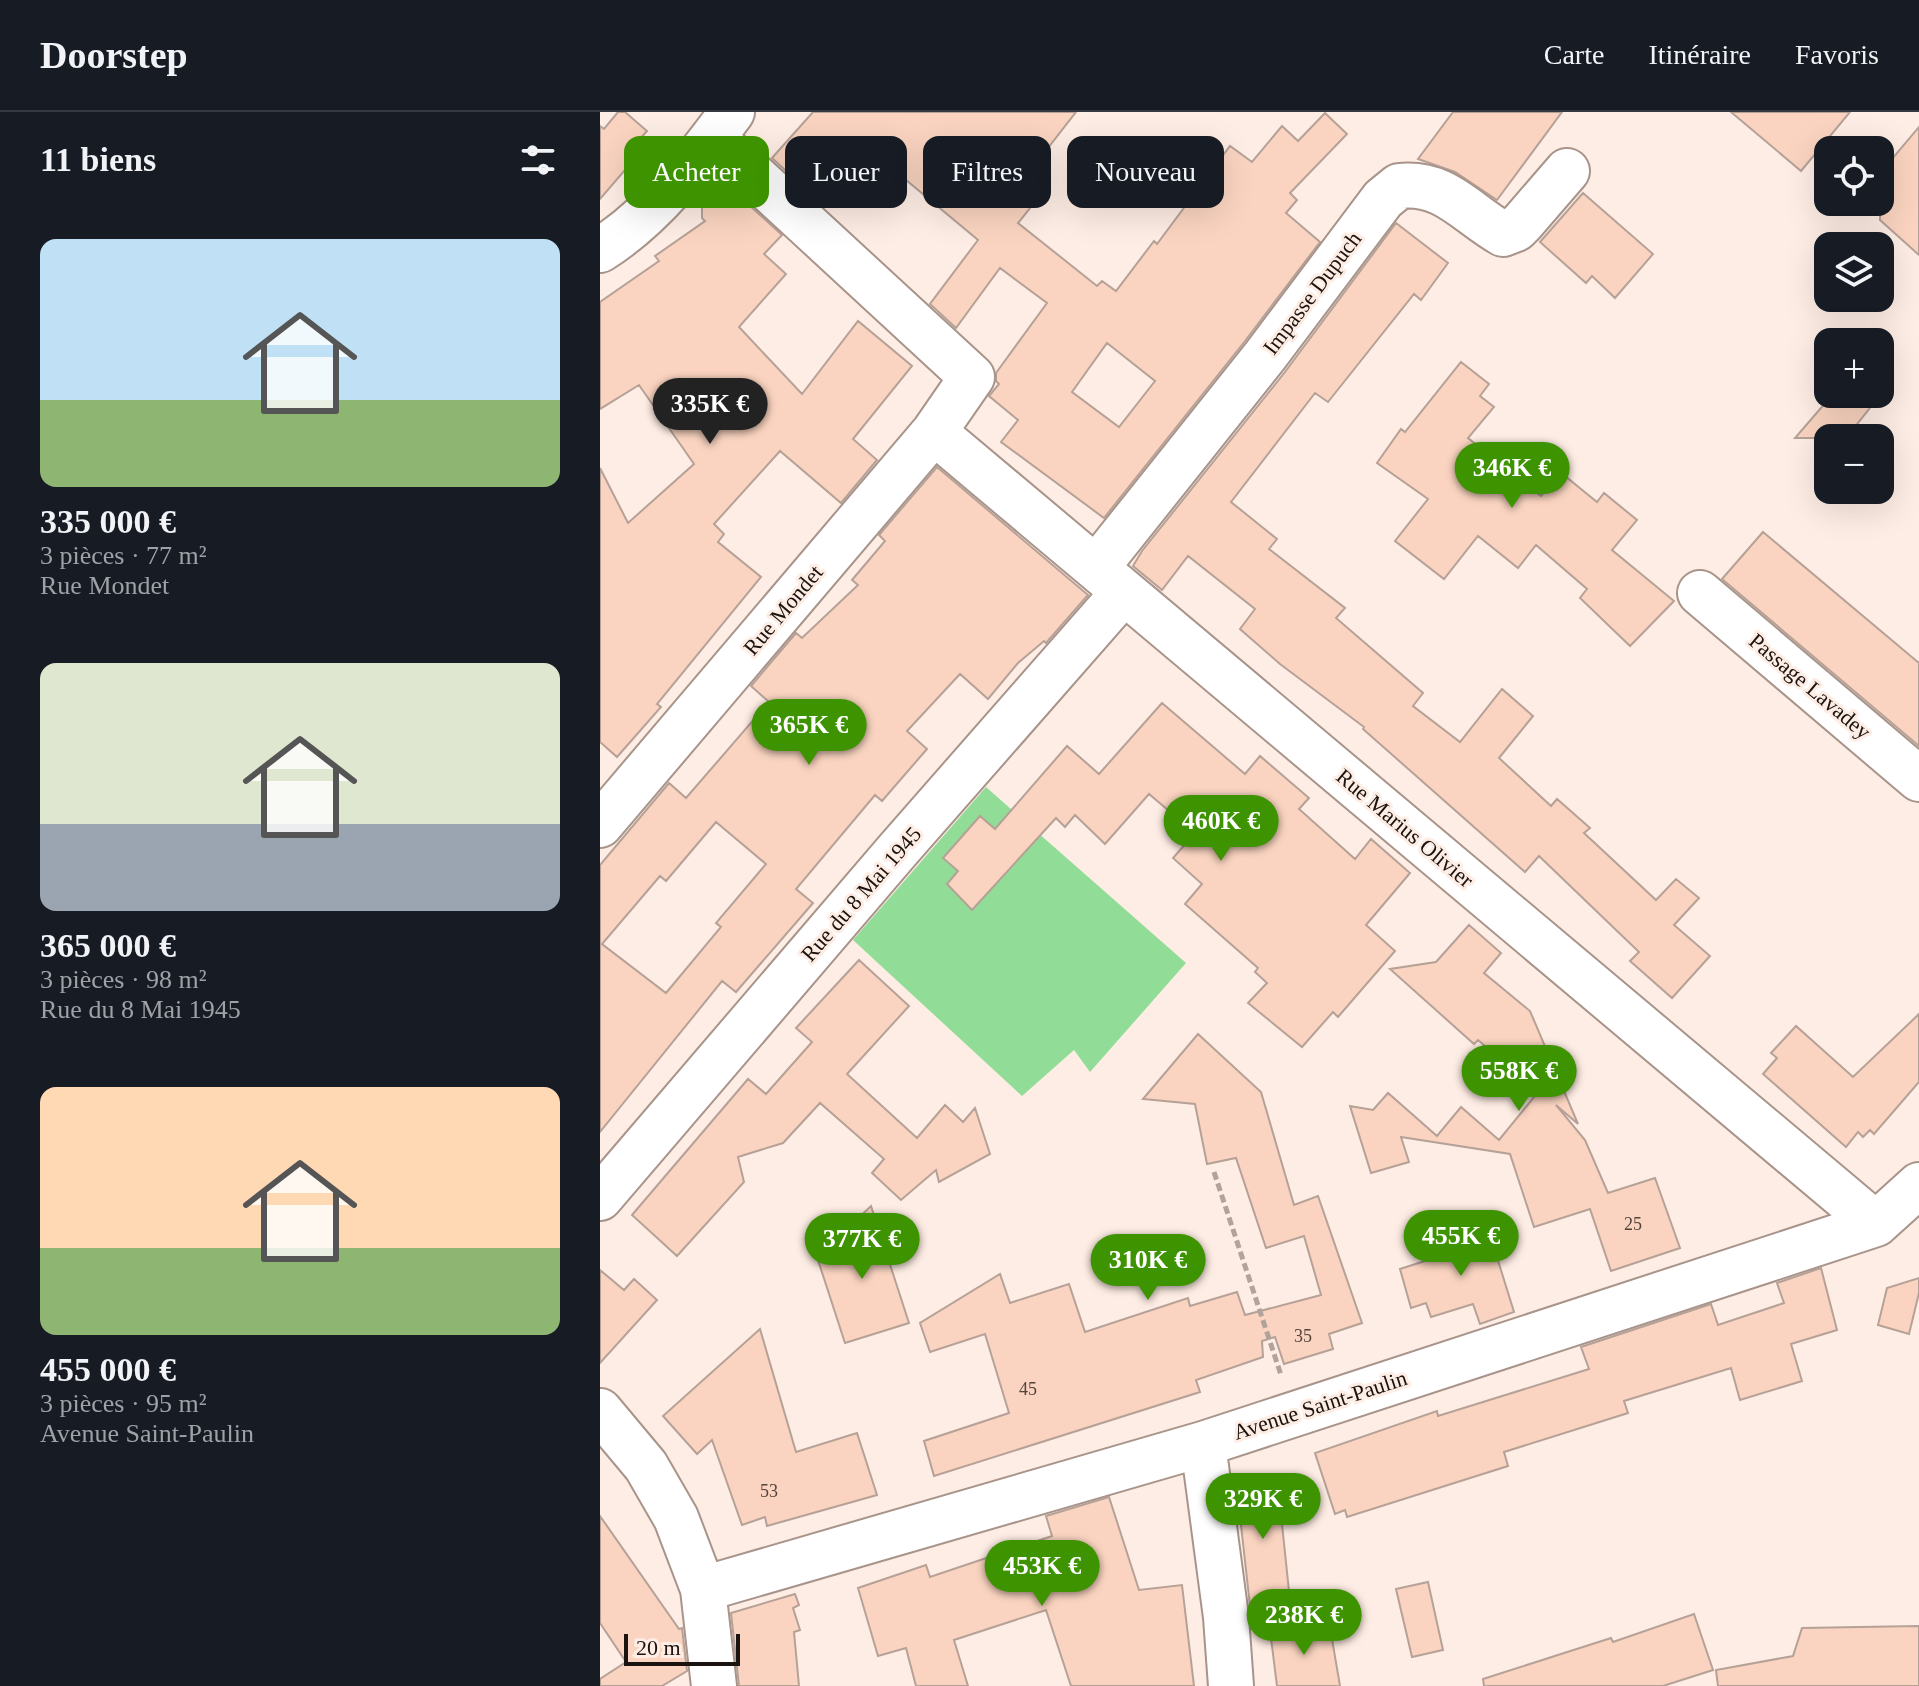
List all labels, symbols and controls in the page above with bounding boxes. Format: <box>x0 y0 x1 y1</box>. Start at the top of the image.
text: Doorstep <box>40 34 188 76</box>
text: Carte <box>1544 39 1604 70</box>
text: Itinéraire <box>1648 39 1751 70</box>
text: Favoris <box>1795 39 1879 70</box>
chip: Acheter <box>624 136 769 208</box>
chip: Louer <box>785 136 907 208</box>
chip: Filtres <box>923 136 1051 208</box>
chip: Nouveau <box>1067 136 1224 208</box>
map controls <box>1814 136 1894 504</box>
button: locate <box>1814 136 1894 216</box>
icon: filters <box>516 138 560 182</box>
text: 11 biens <box>40 141 156 178</box>
street label: Impasse Dupuch <box>1258 227 1366 359</box>
button: layers <box>1814 232 1894 312</box>
icon: home <box>228 291 372 435</box>
button: + <box>1814 328 1894 408</box>
pin: 335K € <box>645 378 775 446</box>
text: 335K € <box>671 389 749 418</box>
button: − <box>1814 424 1894 504</box>
pin: 346K € <box>1447 442 1577 510</box>
text: 346K € <box>1473 453 1551 482</box>
text: 335 000 € <box>40 503 176 540</box>
text: 3 pièces · 77 m² <box>40 541 207 570</box>
street label: Rue Mondet <box>738 560 828 660</box>
text: Rue Mondet <box>40 571 169 600</box>
street label: Passage Lavadey <box>1744 628 1876 744</box>
pin: 365K € <box>744 699 874 767</box>
text: 365K € <box>770 710 848 739</box>
icon: home <box>228 715 372 859</box>
street label: Rue Marius Olivier <box>1331 763 1479 893</box>
pin: 460K € <box>1156 795 1286 863</box>
text: 460K € <box>1182 806 1260 835</box>
street label: Rue du 8 Mai 1945 <box>796 822 926 966</box>
text: 365 000 € <box>40 927 176 964</box>
text: 3 pièces · 98 m² <box>40 965 207 994</box>
text: Rue du 8 Mai 1945 <box>40 995 241 1024</box>
pin: 558K € <box>1454 1045 1584 1113</box>
text: 558K € <box>1480 1056 1558 1085</box>
icon: home <box>228 1139 372 1283</box>
pin: 455K € <box>1396 1210 1526 1278</box>
pin: 377K € <box>797 1213 927 1281</box>
house number: 25 <box>1624 1214 1642 1234</box>
text: 455K € <box>1422 1221 1500 1250</box>
text: 377K € <box>823 1224 901 1253</box>
pin: 310K € <box>1083 1234 1213 1302</box>
text: 310K € <box>1109 1245 1187 1274</box>
house number: 35 <box>1294 1326 1312 1346</box>
text: 455 000 € <box>40 1351 176 1388</box>
street label: Avenue Saint-Paulin <box>1230 1365 1410 1445</box>
house number: 45 <box>1019 1379 1037 1399</box>
text: 3 pièces · 95 m² <box>40 1389 207 1418</box>
text: Avenue Saint-Paulin <box>40 1419 254 1448</box>
pin: 329K € <box>1198 1473 1328 1541</box>
house number: 53 <box>760 1481 778 1501</box>
text: 329K € <box>1224 1484 1302 1513</box>
pin: 453K € <box>977 1540 1107 1608</box>
text: 453K € <box>1003 1551 1081 1580</box>
pin: 238K € <box>1239 1589 1369 1657</box>
text: 238K € <box>1265 1600 1343 1629</box>
scale bar <box>624 1630 740 1666</box>
text: 20 m <box>636 1635 681 1660</box>

